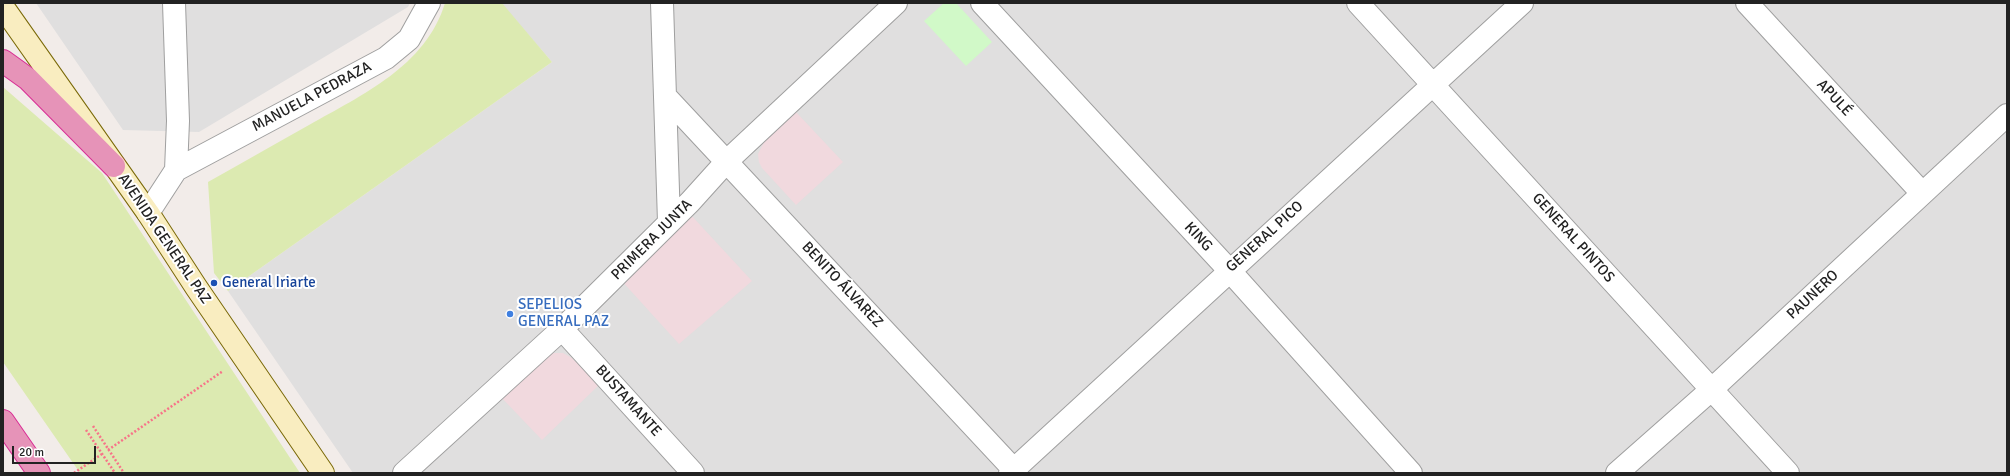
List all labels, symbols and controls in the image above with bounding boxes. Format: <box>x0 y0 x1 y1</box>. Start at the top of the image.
street label: MANUELA PEDRAZA <box>249 58 375 136</box>
street label: APULÉ <box>1812 76 1856 120</box>
street label: AVENIDA GENERAL PAZ <box>114 170 214 308</box>
street label: GENERAL PINTOS <box>1528 190 1618 286</box>
street label: PRIMERA JUNTA <box>608 196 696 284</box>
street label: GENERAL PICO <box>1223 198 1307 276</box>
street label: KING <box>1180 219 1216 255</box>
street label: BENITO ÁLVAREZ <box>798 238 886 332</box>
street label: PAUNERO <box>1784 267 1842 323</box>
place label: General Iriarte <box>222 274 316 292</box>
marker: General Iriarte <box>209 278 219 288</box>
place label: SEPELIOS GENERAL PAZ <box>518 296 609 331</box>
marker: SEPELIOS GENERAL PAZ <box>505 309 515 319</box>
street label: BUSTAMANTE <box>591 362 665 440</box>
scale bar <box>14 438 98 464</box>
text: 20 m <box>19 445 44 460</box>

